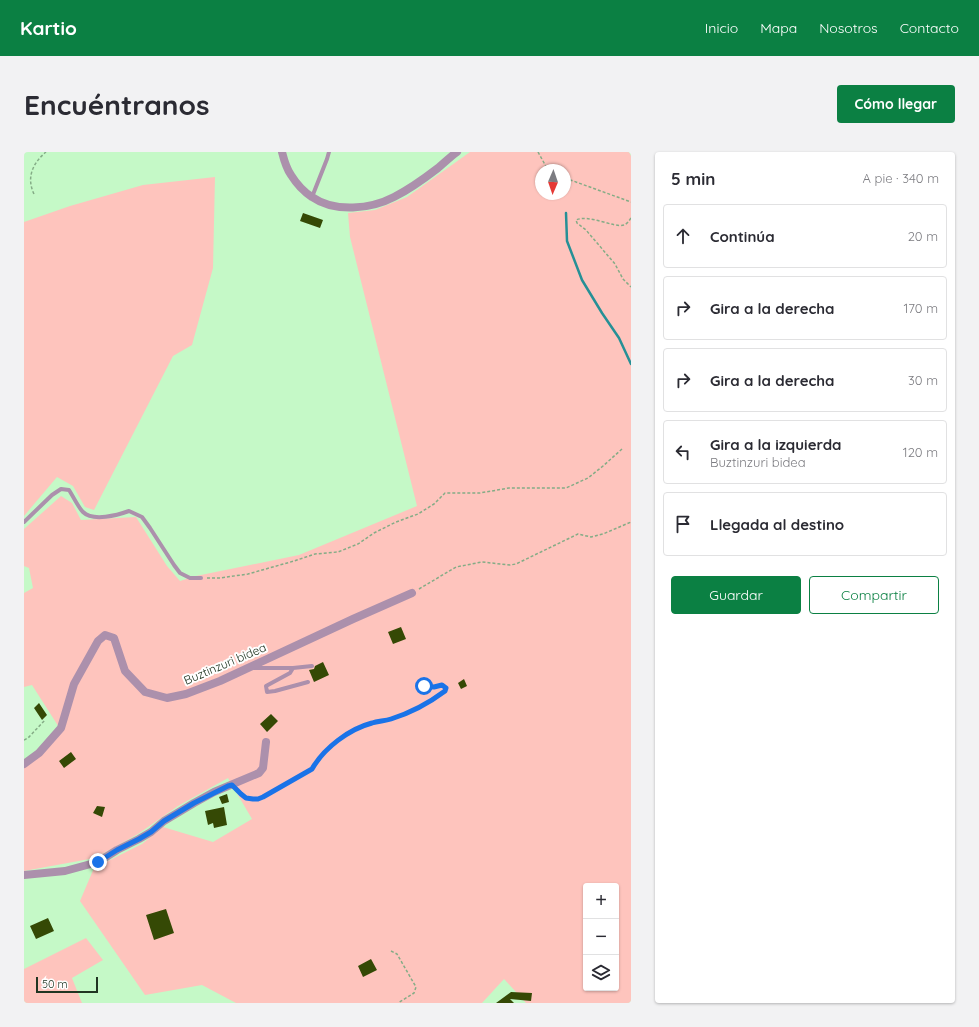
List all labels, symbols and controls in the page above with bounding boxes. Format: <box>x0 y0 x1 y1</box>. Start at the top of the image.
text: Kartio <box>20 16 77 40</box>
text: Inicio <box>705 19 738 37</box>
text: Mapa <box>760 19 797 37</box>
text: Nosotros <box>819 19 878 37</box>
text: Contacto <box>900 19 959 37</box>
button: Cómo llegar <box>837 85 955 123</box>
text: Encuéntranos <box>24 87 209 122</box>
north arrow <box>535 164 571 200</box>
text: 5 min <box>671 168 715 189</box>
text: A pie · 340 m <box>863 170 939 186</box>
icon: ahead <box>672 225 694 247</box>
text: Continúa <box>710 227 775 246</box>
text: 20 m <box>908 228 938 244</box>
icon: right <box>672 297 694 319</box>
text: Gira a la derecha <box>710 299 835 318</box>
text: 170 m <box>903 300 938 316</box>
icon: right <box>672 369 694 391</box>
text: Gira a la derecha <box>710 371 835 390</box>
text: 30 m <box>908 372 938 388</box>
text: Gira a la izquierda <box>710 435 842 454</box>
icon: left <box>672 441 694 463</box>
text: 120 m <box>903 444 938 460</box>
text: Buztinzuri bidea <box>710 454 806 470</box>
icon: arrive <box>672 513 694 535</box>
text: Llegada al destino <box>710 515 844 534</box>
button: Guardar <box>671 576 801 614</box>
button: Compartir <box>809 576 939 614</box>
street label: Buztinzuri bidea <box>181 639 268 688</box>
route start <box>415 677 433 695</box>
route end <box>89 853 107 871</box>
map controls <box>583 883 619 991</box>
button: + <box>583 883 619 919</box>
button: − <box>583 919 619 955</box>
button: layers <box>583 955 619 991</box>
scale bar <box>36 975 98 994</box>
text: 50 m <box>42 977 68 991</box>

